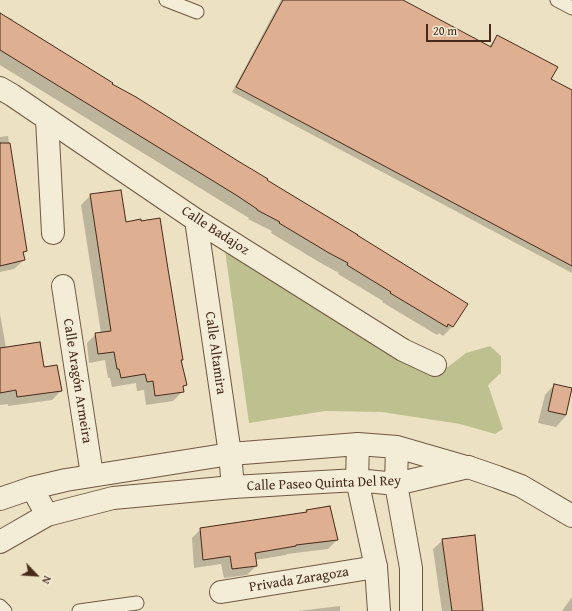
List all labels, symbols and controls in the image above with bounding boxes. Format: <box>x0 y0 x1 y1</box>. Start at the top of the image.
scale bar <box>428 16 493 42</box>
text: 20 m <box>433 22 457 39</box>
street label: Calle Badajoz <box>178 203 252 259</box>
street label: Calle Altamira <box>201 311 229 395</box>
street label: Calle Aragón Armeira <box>59 317 95 445</box>
street label: Calle Paseo Quinta Del Rey <box>247 473 401 495</box>
north arrow <box>16 555 56 595</box>
street label: Privada Zaragoza <box>248 564 350 596</box>
text: N <box>38 573 56 587</box>

